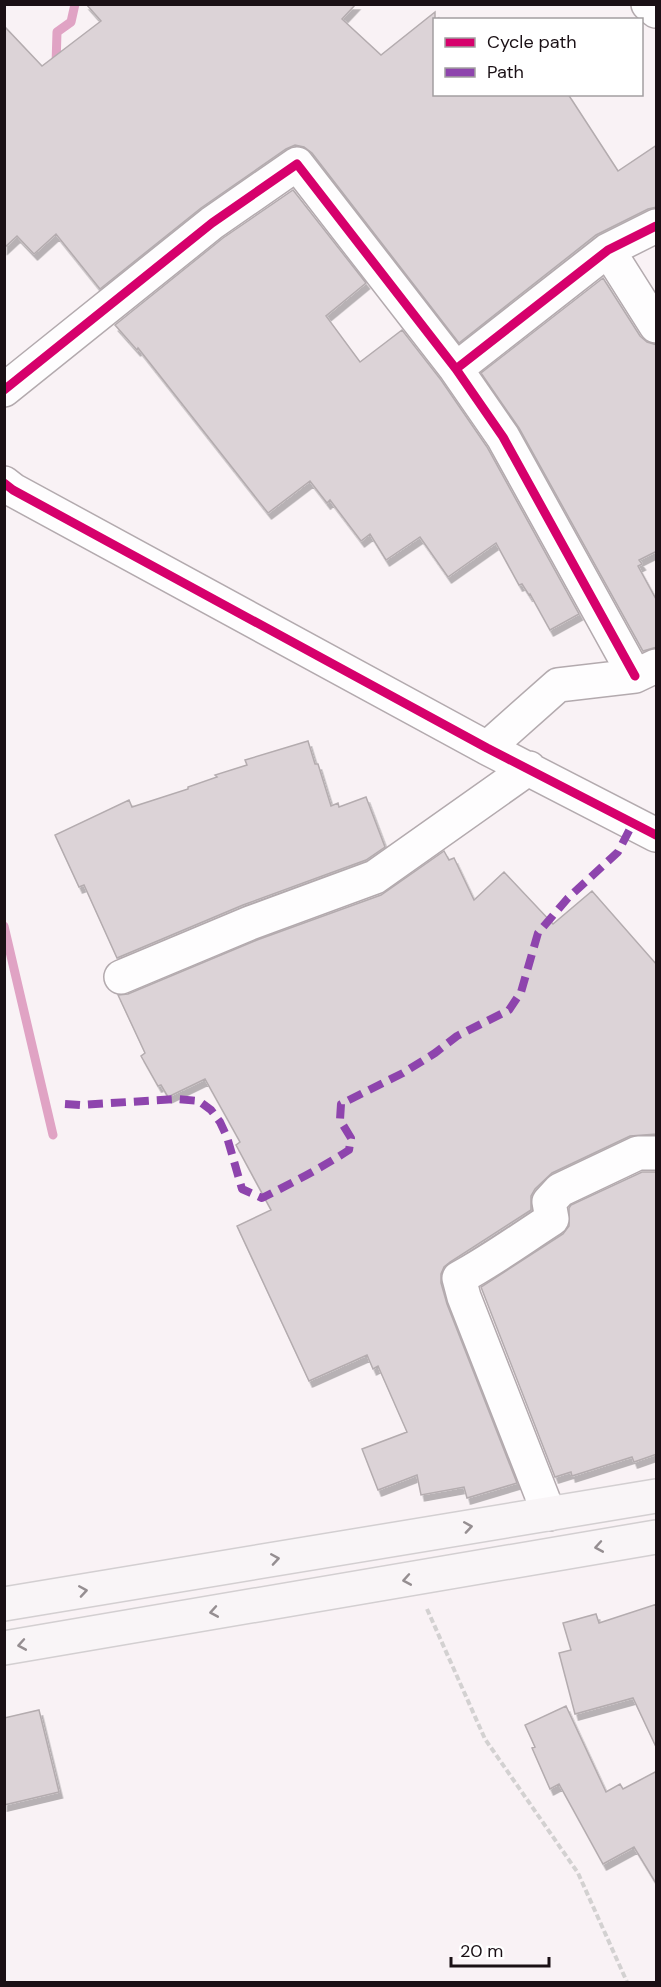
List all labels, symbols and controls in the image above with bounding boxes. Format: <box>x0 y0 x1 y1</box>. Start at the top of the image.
legend <box>433 18 643 96</box>
text: Cycle path <box>487 30 577 54</box>
text: Path <box>487 60 524 84</box>
one-way arrow <box>463 1522 472 1534</box>
one-way arrow <box>594 1540 604 1553</box>
one-way arrow <box>271 1554 280 1566</box>
one-way arrow <box>402 1573 411 1585</box>
one-way arrow <box>78 1586 88 1598</box>
one-way arrow <box>210 1605 220 1618</box>
one-way arrow <box>17 1638 27 1650</box>
scale bar <box>451 1930 548 1968</box>
text: 20 m <box>460 1939 503 1963</box>

